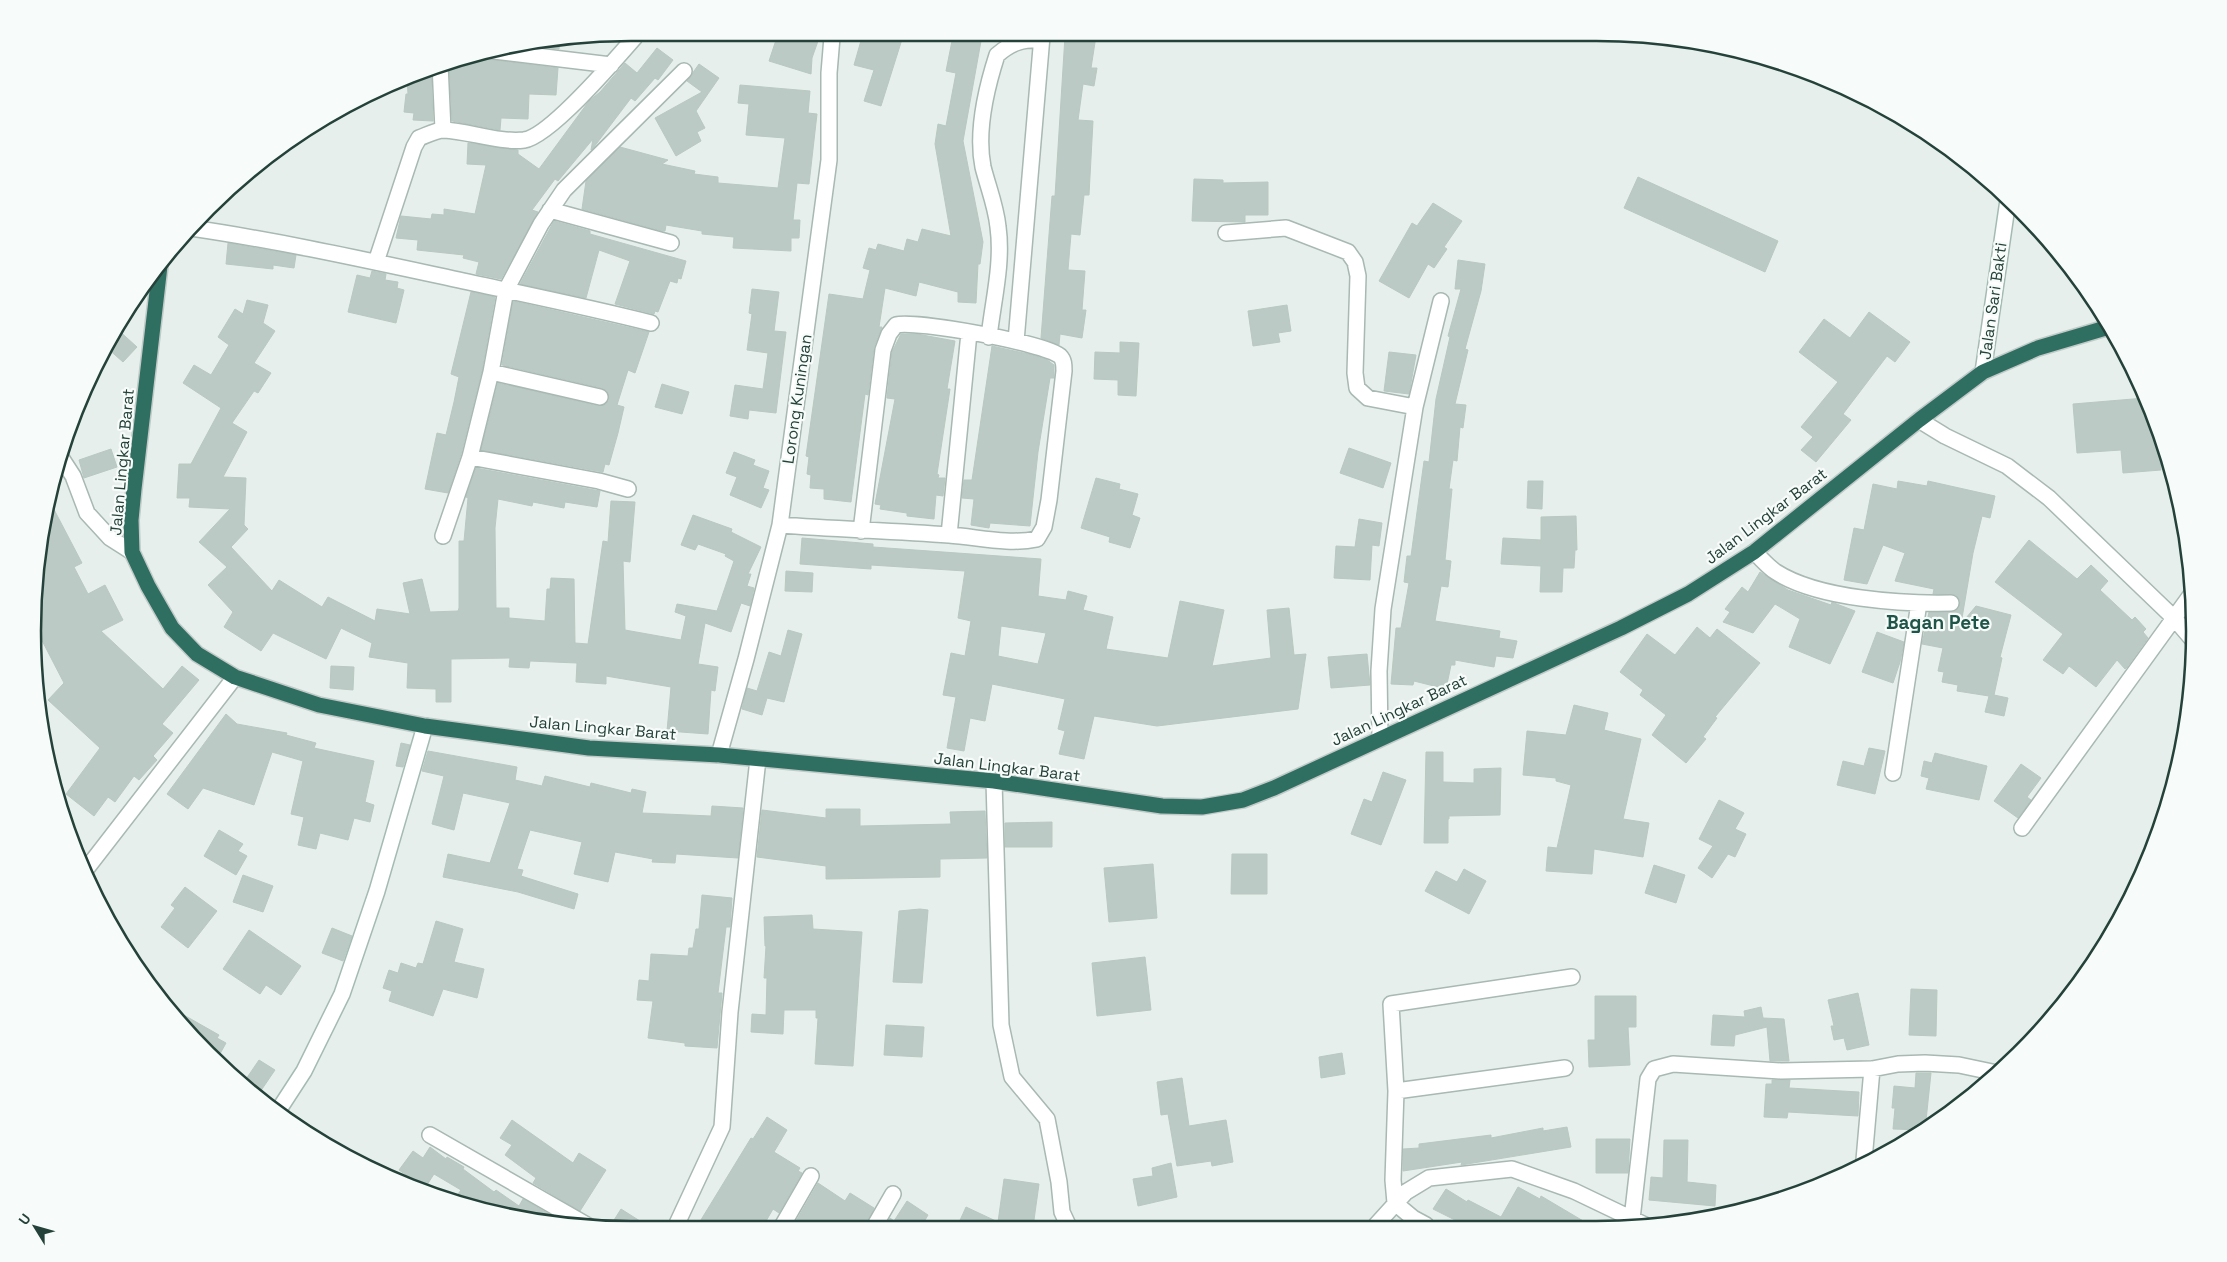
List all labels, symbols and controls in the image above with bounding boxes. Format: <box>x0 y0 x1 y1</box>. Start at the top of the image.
street label: Jalan Sari Bakti <box>1974 241 2012 361</box>
street label: Lorong Kuningan <box>778 333 816 465</box>
street label: Jalan Lingkar Barat <box>105 388 139 536</box>
street label: Jalan Lingkar Barat <box>1701 463 1831 569</box>
district label: Bagan Pete <box>1886 610 1990 635</box>
street label: Jalan Lingkar Barat <box>1328 669 1470 751</box>
street label: Jalan Lingkar Barat <box>529 711 677 745</box>
street label: Jalan Lingkar Barat <box>933 748 1081 786</box>
north arrow <box>10 1202 60 1252</box>
text: U <box>15 1210 35 1228</box>

